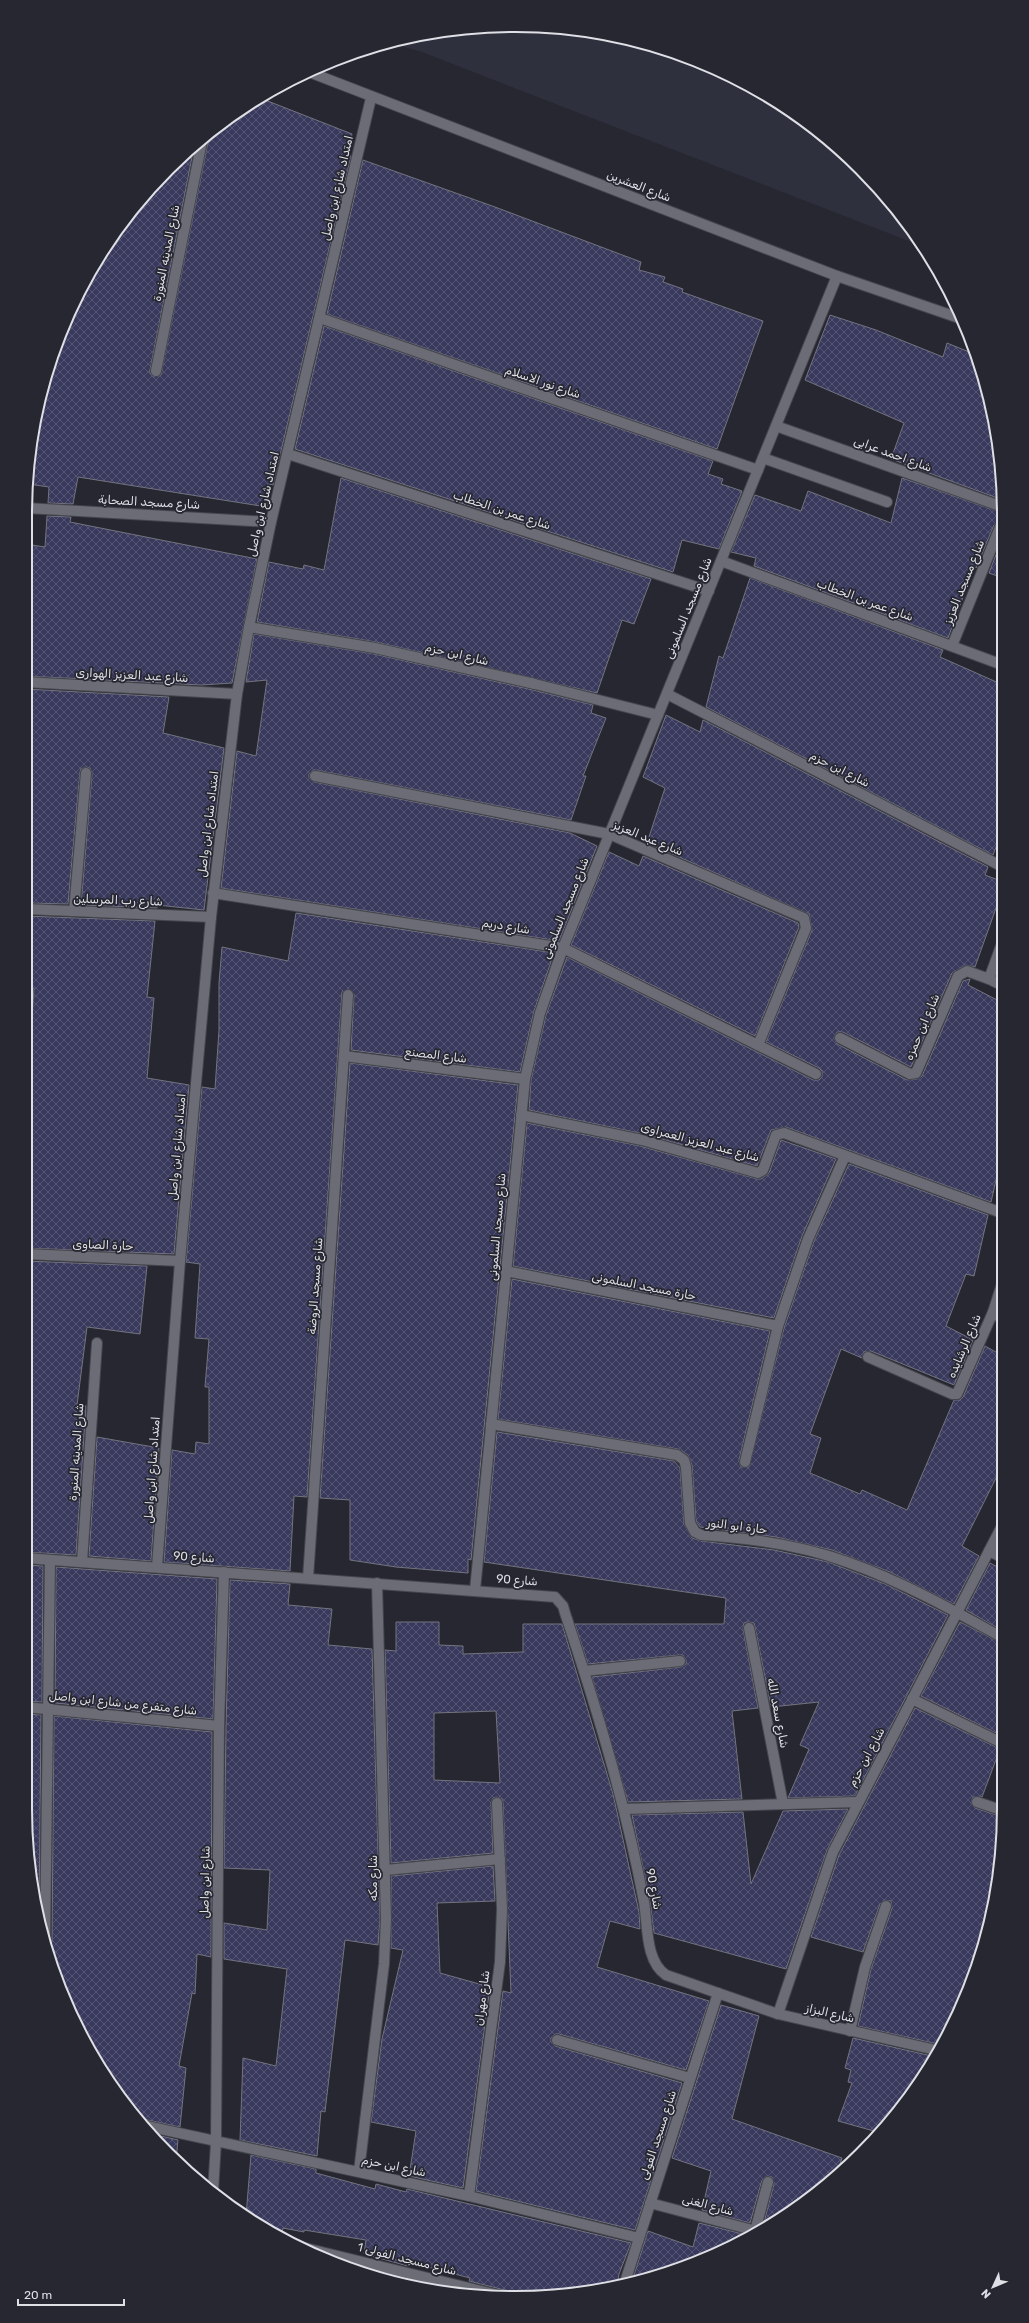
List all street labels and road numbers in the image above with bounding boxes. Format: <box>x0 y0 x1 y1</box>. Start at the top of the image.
street label: امتداد شارع ابن واصل <box>318 134 358 242</box>
street label: شارع العشرين <box>604 167 673 207</box>
street label: شارع المدينه المنورة <box>150 203 184 303</box>
street label: شارع نور الاسلام <box>503 363 582 403</box>
street label: شارع احمد عرابى <box>851 433 934 476</box>
street label: امتداد شارع ابن واصل <box>244 450 284 558</box>
street label: شارع عمر بن الخطاب <box>451 488 553 534</box>
street label: شارع مسجد الصحابة <box>97 492 201 514</box>
street label: شارع مسجد العزيز <box>940 538 989 628</box>
street label: شارع مسجد السلمونى <box>661 555 717 662</box>
street label: شارع عمر بن الخطاب <box>814 576 915 626</box>
street label: شارع ابن حزم <box>423 640 490 670</box>
street label: شارع عبد العزيز الهوارى <box>75 665 189 687</box>
street label: شارع ابن حزم <box>807 748 872 792</box>
street label: امتداد شارع ابن واصل <box>195 770 223 878</box>
street label: شارع عبد العزيز <box>609 817 685 860</box>
street label: شارع مسجد السلمونى <box>538 855 594 962</box>
street label: شارع رب المرسلين <box>73 891 163 911</box>
street label: شارع دريم <box>481 915 531 939</box>
street label: شارع ابن حمزه <box>902 992 944 1063</box>
street label: شارع المصنع <box>404 1044 468 1068</box>
street label: امتداد شارع ابن واصل <box>165 1093 191 1201</box>
street label: شارع عبد العزيز العمراوى <box>639 1119 761 1167</box>
street label: شارع مسجد السلمونى <box>485 1172 511 1282</box>
street label: حارة الصاوى <box>72 1237 134 1254</box>
street label: شارع مسجد الروضة <box>305 1237 327 1335</box>
street label: حارة مسجد السلمونى <box>590 1269 697 1304</box>
street label: شارع الرشايده <box>944 1312 986 1381</box>
street label: شارع المدينه المنورة <box>66 1403 88 1502</box>
street label: امتداد شارع ابن واصل <box>141 1416 165 1524</box>
street label: حارة ابو النور <box>705 1515 768 1538</box>
street label: شارع 90 <box>173 1549 215 1567</box>
street label: شارع 90 <box>496 1572 538 1590</box>
street label: شارع سعد الله <box>762 1677 792 1750</box>
street label: شارع متفرع من شارع ابن واصل <box>48 1688 198 1720</box>
street label: شارع ابن حزم <box>845 1725 889 1790</box>
street label: شارع ابن واصل <box>197 1845 215 1919</box>
street label: شارع مكه <box>366 1855 382 1901</box>
street label: شارع 90 <box>641 1867 665 1911</box>
street label: شارع مهران <box>472 1969 494 2027</box>
street label: شارع البزاز <box>803 2000 856 2027</box>
street label: شارع مسجد الفولى <box>637 2088 681 2182</box>
street label: شارع ابن حزم <box>360 2152 427 2182</box>
street label: شارع الغنى <box>680 2191 735 2221</box>
street label: شارع مسجد الفولى 1 <box>355 2240 458 2280</box>

